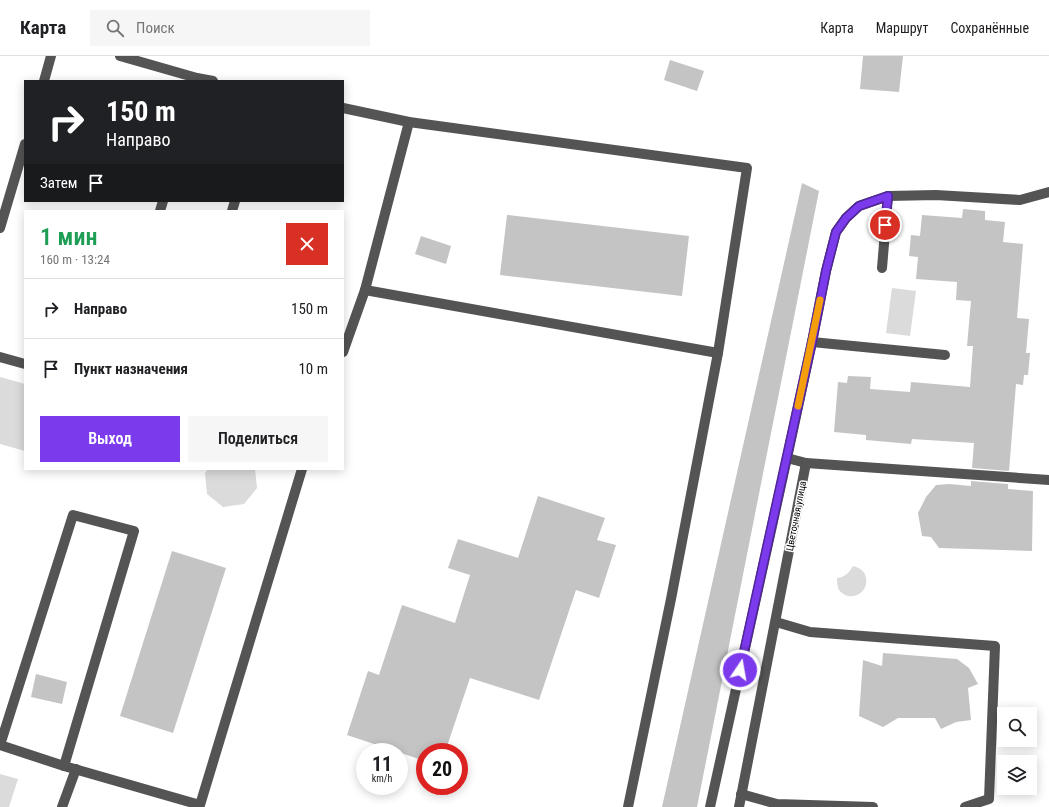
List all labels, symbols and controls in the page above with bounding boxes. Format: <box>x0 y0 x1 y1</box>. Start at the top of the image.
search box <box>90 10 370 46</box>
text: Карта <box>20 16 66 39</box>
icon: search <box>104 17 126 39</box>
text: Поиск <box>136 19 175 37</box>
text: Карта <box>820 20 854 36</box>
text: Маршрут <box>876 20 928 36</box>
text: Сохранённые <box>950 20 1029 36</box>
text: 150 m <box>106 95 176 128</box>
icon: right <box>40 96 92 148</box>
text: Направо <box>106 129 171 150</box>
icon: arrive <box>85 172 107 194</box>
text: Затем <box>40 174 77 192</box>
pin <box>868 208 902 242</box>
icon: arrive <box>874 214 896 236</box>
text: 1 мин <box>40 223 98 251</box>
button: close <box>286 223 328 265</box>
text: 160 m · 13:24 <box>40 252 110 267</box>
icon: right <box>40 298 62 320</box>
text: Направо <box>74 300 127 318</box>
text: 150 m <box>291 300 328 318</box>
icon: arrive <box>40 358 62 380</box>
text: Пункт назначения <box>74 360 188 378</box>
text: 10 m <box>298 360 328 378</box>
button: Выход <box>40 416 180 462</box>
button: Поделиться <box>188 416 328 462</box>
street label: Цветочная улица <box>784 480 808 552</box>
position arrow <box>719 649 761 691</box>
map controls <box>997 707 1037 795</box>
button: search <box>997 707 1037 747</box>
speed limit sign: 20 <box>416 743 468 795</box>
text: 11 <box>372 752 392 776</box>
button: layers <box>997 755 1037 795</box>
text: km/h <box>372 773 392 784</box>

